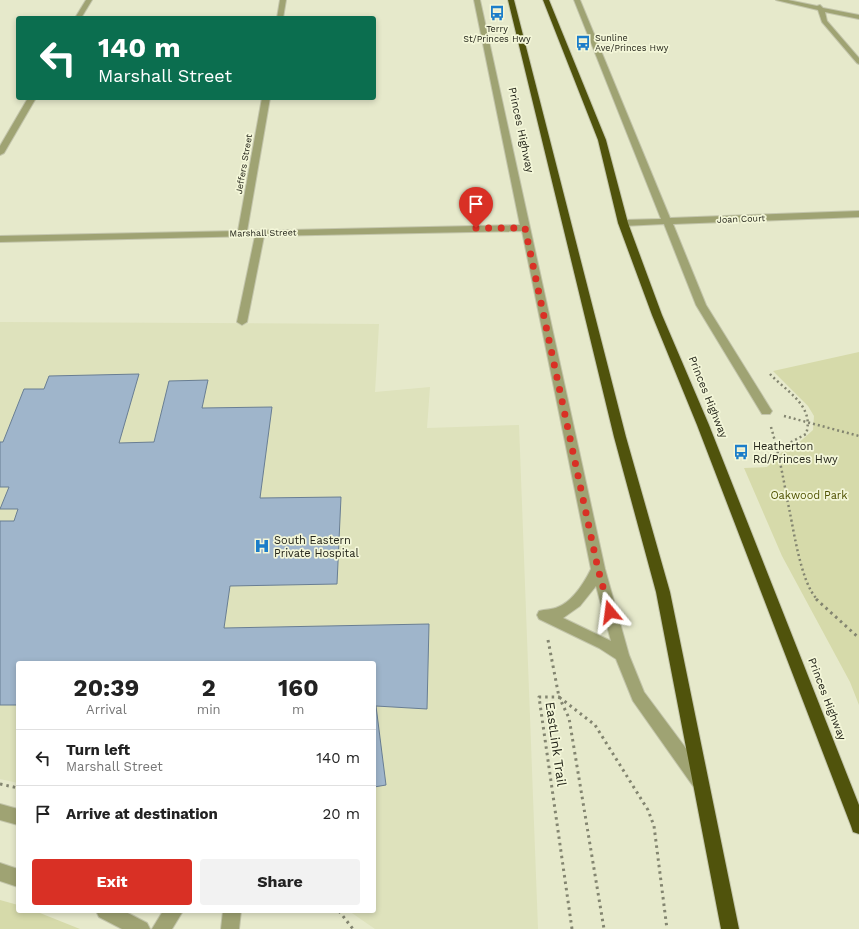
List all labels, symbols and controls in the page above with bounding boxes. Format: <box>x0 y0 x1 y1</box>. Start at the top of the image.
bus stop icon: Terry St/Princes Hwy <box>488 4 506 22</box>
place label: Terry St/Princes Hwy <box>463 24 531 44</box>
text: 140 m <box>98 31 181 64</box>
icon: left <box>32 32 84 84</box>
place label: Sunline Ave/Princes Hwy <box>595 33 669 53</box>
bus stop icon: Sunline Ave/Princes Hwy <box>574 34 592 52</box>
text: Marshall Street <box>98 65 232 86</box>
street label: Princes Highway <box>506 86 536 174</box>
street label: Jeffers Street <box>234 133 254 195</box>
pin <box>459 187 493 228</box>
icon: arrive <box>465 193 487 215</box>
street label: Joan Court <box>717 213 766 225</box>
street label: Marshall Street <box>229 227 297 239</box>
street label: Princes Highway <box>686 354 730 440</box>
place label: Heatherton Rd/Princes Hwy <box>753 440 838 466</box>
bus stop icon: Heatherton Rd/Princes Hwy <box>732 443 750 461</box>
park label: Oakwood Park <box>770 489 848 502</box>
place label: South Eastern Private Hospital <box>274 534 359 560</box>
hospital icon: South Eastern Private Hospital <box>253 537 271 555</box>
position arrow <box>589 591 631 633</box>
street label: Princes Highway <box>805 656 849 742</box>
text: 20:39 <box>73 674 139 702</box>
text: 2 <box>202 674 216 702</box>
text: 160 <box>278 674 319 702</box>
street label: EastLink Trail <box>543 701 569 787</box>
text: Arrival <box>86 702 127 717</box>
text: min <box>197 702 221 717</box>
text: m <box>292 702 305 717</box>
text: Turn left <box>66 741 130 759</box>
icon: left <box>32 747 54 769</box>
text: 140 m <box>316 749 360 767</box>
text: Marshall Street <box>66 759 163 774</box>
icon: arrive <box>32 803 54 825</box>
text: Arrive at destination <box>66 805 218 823</box>
text: 20 m <box>323 805 360 823</box>
button: Exit <box>32 859 192 905</box>
button: Share <box>200 859 360 905</box>

